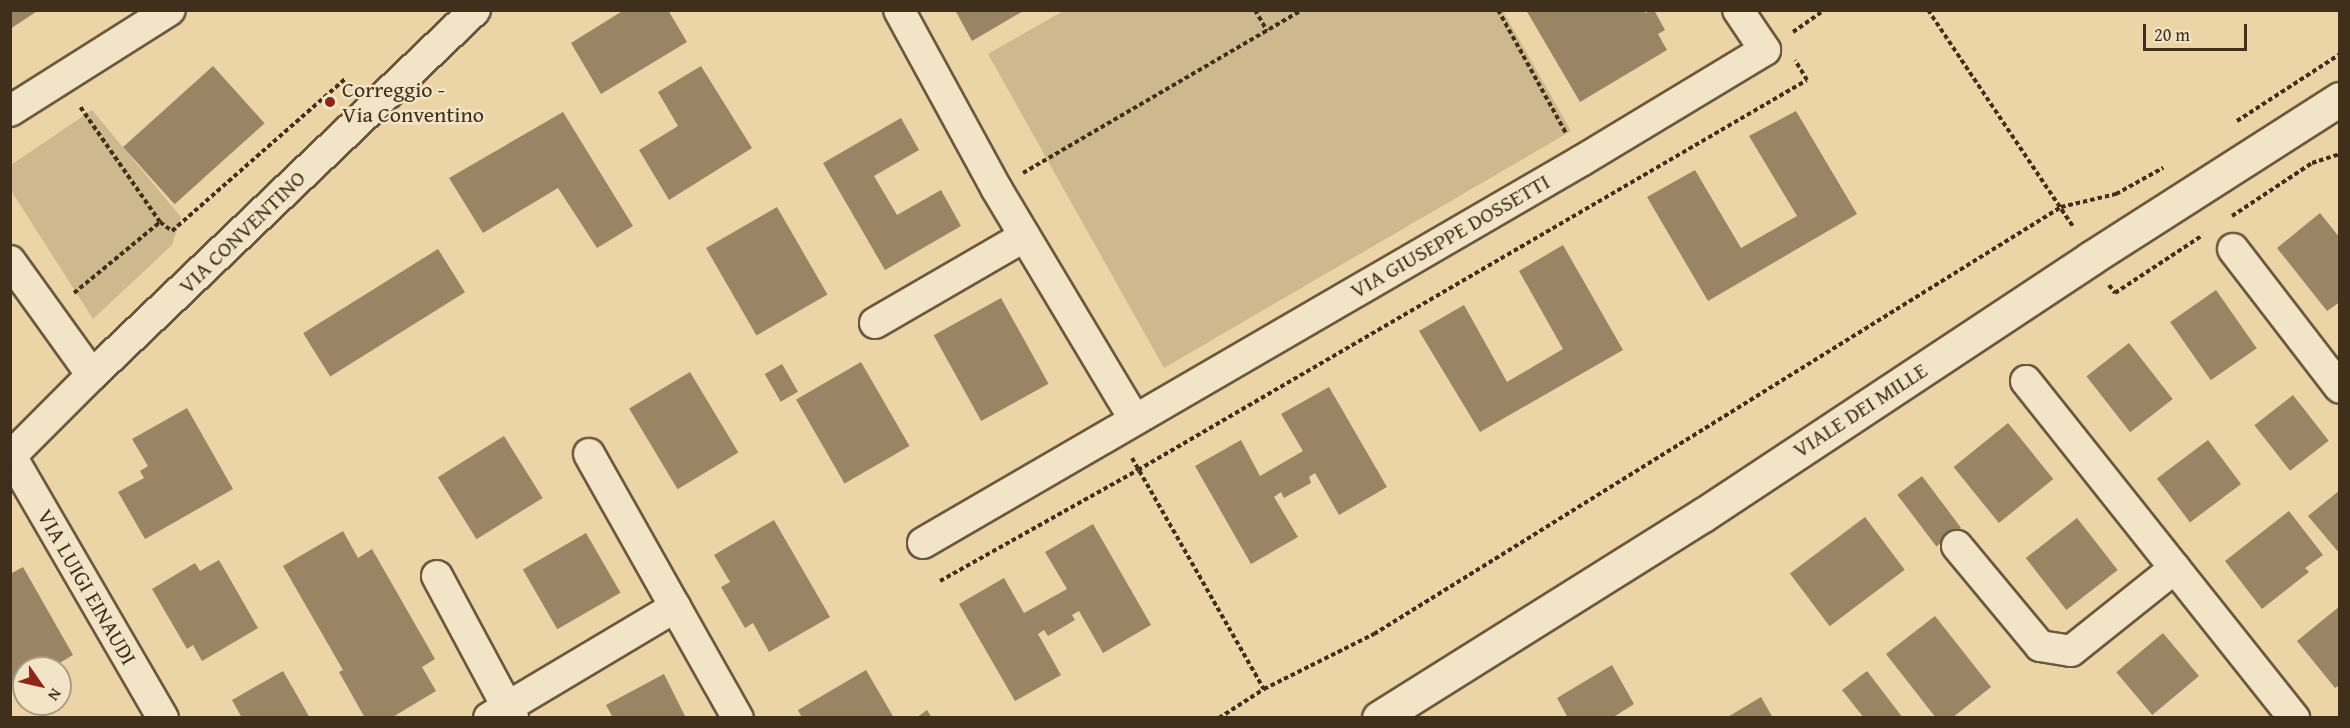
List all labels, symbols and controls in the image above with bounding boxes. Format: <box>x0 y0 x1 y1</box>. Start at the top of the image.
scale bar <box>2146 12 2250 50</box>
text: 20 m <box>2154 21 2190 48</box>
place label: Correggio - Via Conventino <box>342 76 484 128</box>
marker: Correggio - Via Conventino <box>323 95 337 109</box>
street label: VIA CONVENTINO <box>173 165 311 299</box>
street label: VIA GIUSEPPE DOSSETTI <box>1346 168 1554 304</box>
street label: VIALE DEI MILLE <box>1788 357 1932 463</box>
street label: VIA LUIGI EINAUDI <box>32 504 142 670</box>
north arrow <box>12 656 72 716</box>
text: N <box>42 684 68 706</box>

